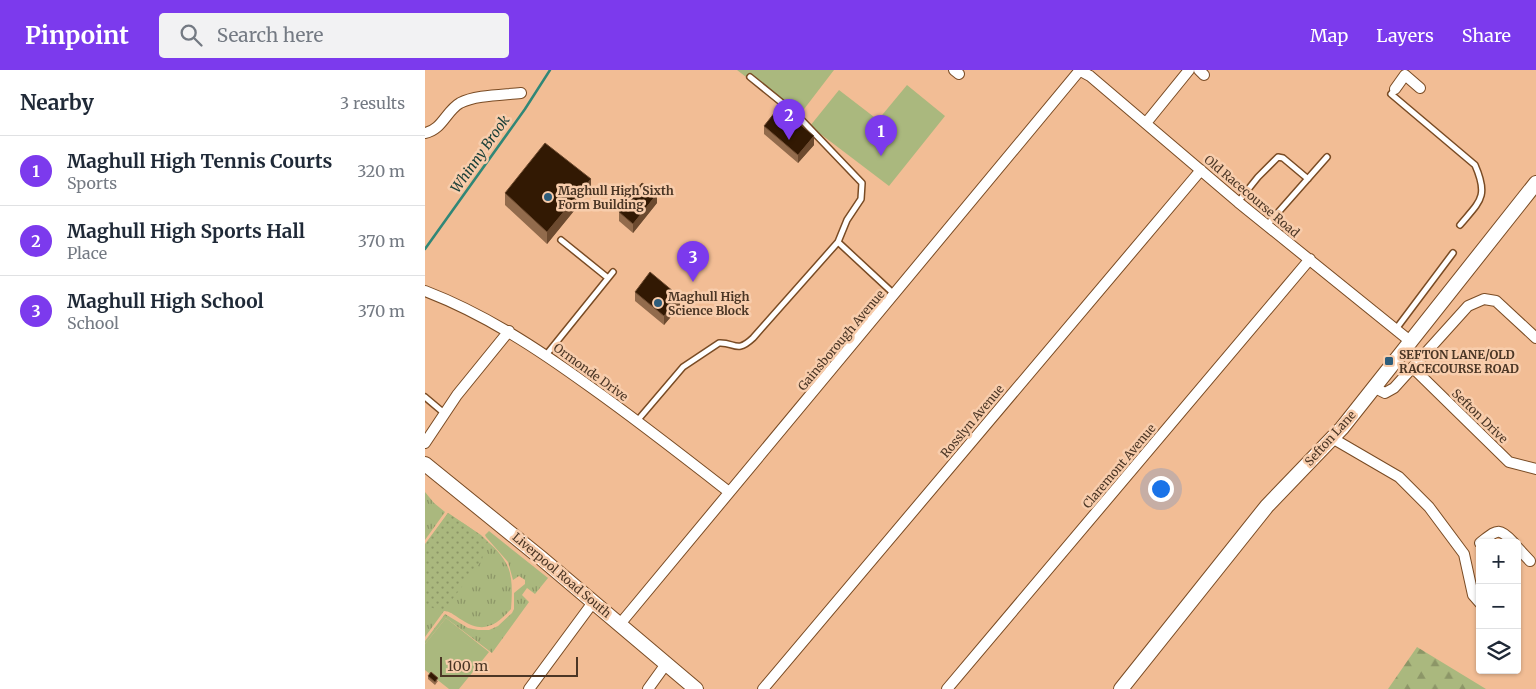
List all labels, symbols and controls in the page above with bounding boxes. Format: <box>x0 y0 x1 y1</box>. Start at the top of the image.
search box <box>159 13 509 58</box>
text: Pinpoint <box>25 20 129 51</box>
icon: search <box>177 21 205 49</box>
text: Search here <box>217 23 323 47</box>
text: Map <box>1310 24 1348 47</box>
text: Layers <box>1376 24 1434 47</box>
text: Share <box>1462 24 1511 47</box>
text: Nearby <box>20 89 94 116</box>
text: 3 results <box>340 93 405 113</box>
pin: 2 <box>773 99 805 140</box>
water label: Whinny Brook <box>447 111 514 196</box>
pin: 1 <box>865 115 897 156</box>
text: Maghull High Tennis Courts <box>67 149 332 173</box>
street label: Old Racecourse Road <box>1201 152 1303 240</box>
text: 1 <box>32 161 40 181</box>
text: 320 m <box>357 161 405 181</box>
text: Sports <box>67 173 117 193</box>
place label: Maghull High Sixth Form Building <box>558 183 674 212</box>
marker: Maghull High Sixth Form Building <box>542 191 554 203</box>
text: Maghull High Sports Hall <box>67 219 305 243</box>
text: 2 <box>31 231 41 251</box>
text: 370 m <box>358 231 405 251</box>
pin: 3 <box>677 241 709 282</box>
text: Place <box>67 243 107 263</box>
street label: Gainsborough Avenue <box>795 287 887 393</box>
text: Maghull High School <box>67 289 264 313</box>
place label: Maghull High Science Block <box>668 289 750 318</box>
marker: Maghull High Science Block <box>652 297 664 309</box>
text: 3 <box>31 301 41 321</box>
text: 370 m <box>358 301 405 321</box>
text: School <box>67 313 119 333</box>
street label: Ormonde Drive <box>551 340 631 404</box>
place label: SEFTON LANE/OLD RACECOURSE ROAD <box>1399 347 1519 376</box>
marker: SEFTON LANE/OLD RACECOURSE ROAD <box>1383 355 1395 367</box>
street label: Rosslyn Avenue <box>937 382 1007 460</box>
street label: Sefton Drive <box>1449 386 1511 446</box>
street label: Sefton Lane <box>1301 407 1359 469</box>
street label: Claremont Avenue <box>1079 421 1159 511</box>
your location <box>1148 476 1174 502</box>
street label: Liverpool Road South <box>510 529 614 621</box>
map controls <box>1476 539 1521 674</box>
button: + <box>1476 539 1521 584</box>
button: − <box>1476 584 1521 629</box>
button: layers <box>1476 629 1521 674</box>
scale bar <box>440 654 577 677</box>
text: 100 m <box>447 657 488 675</box>

